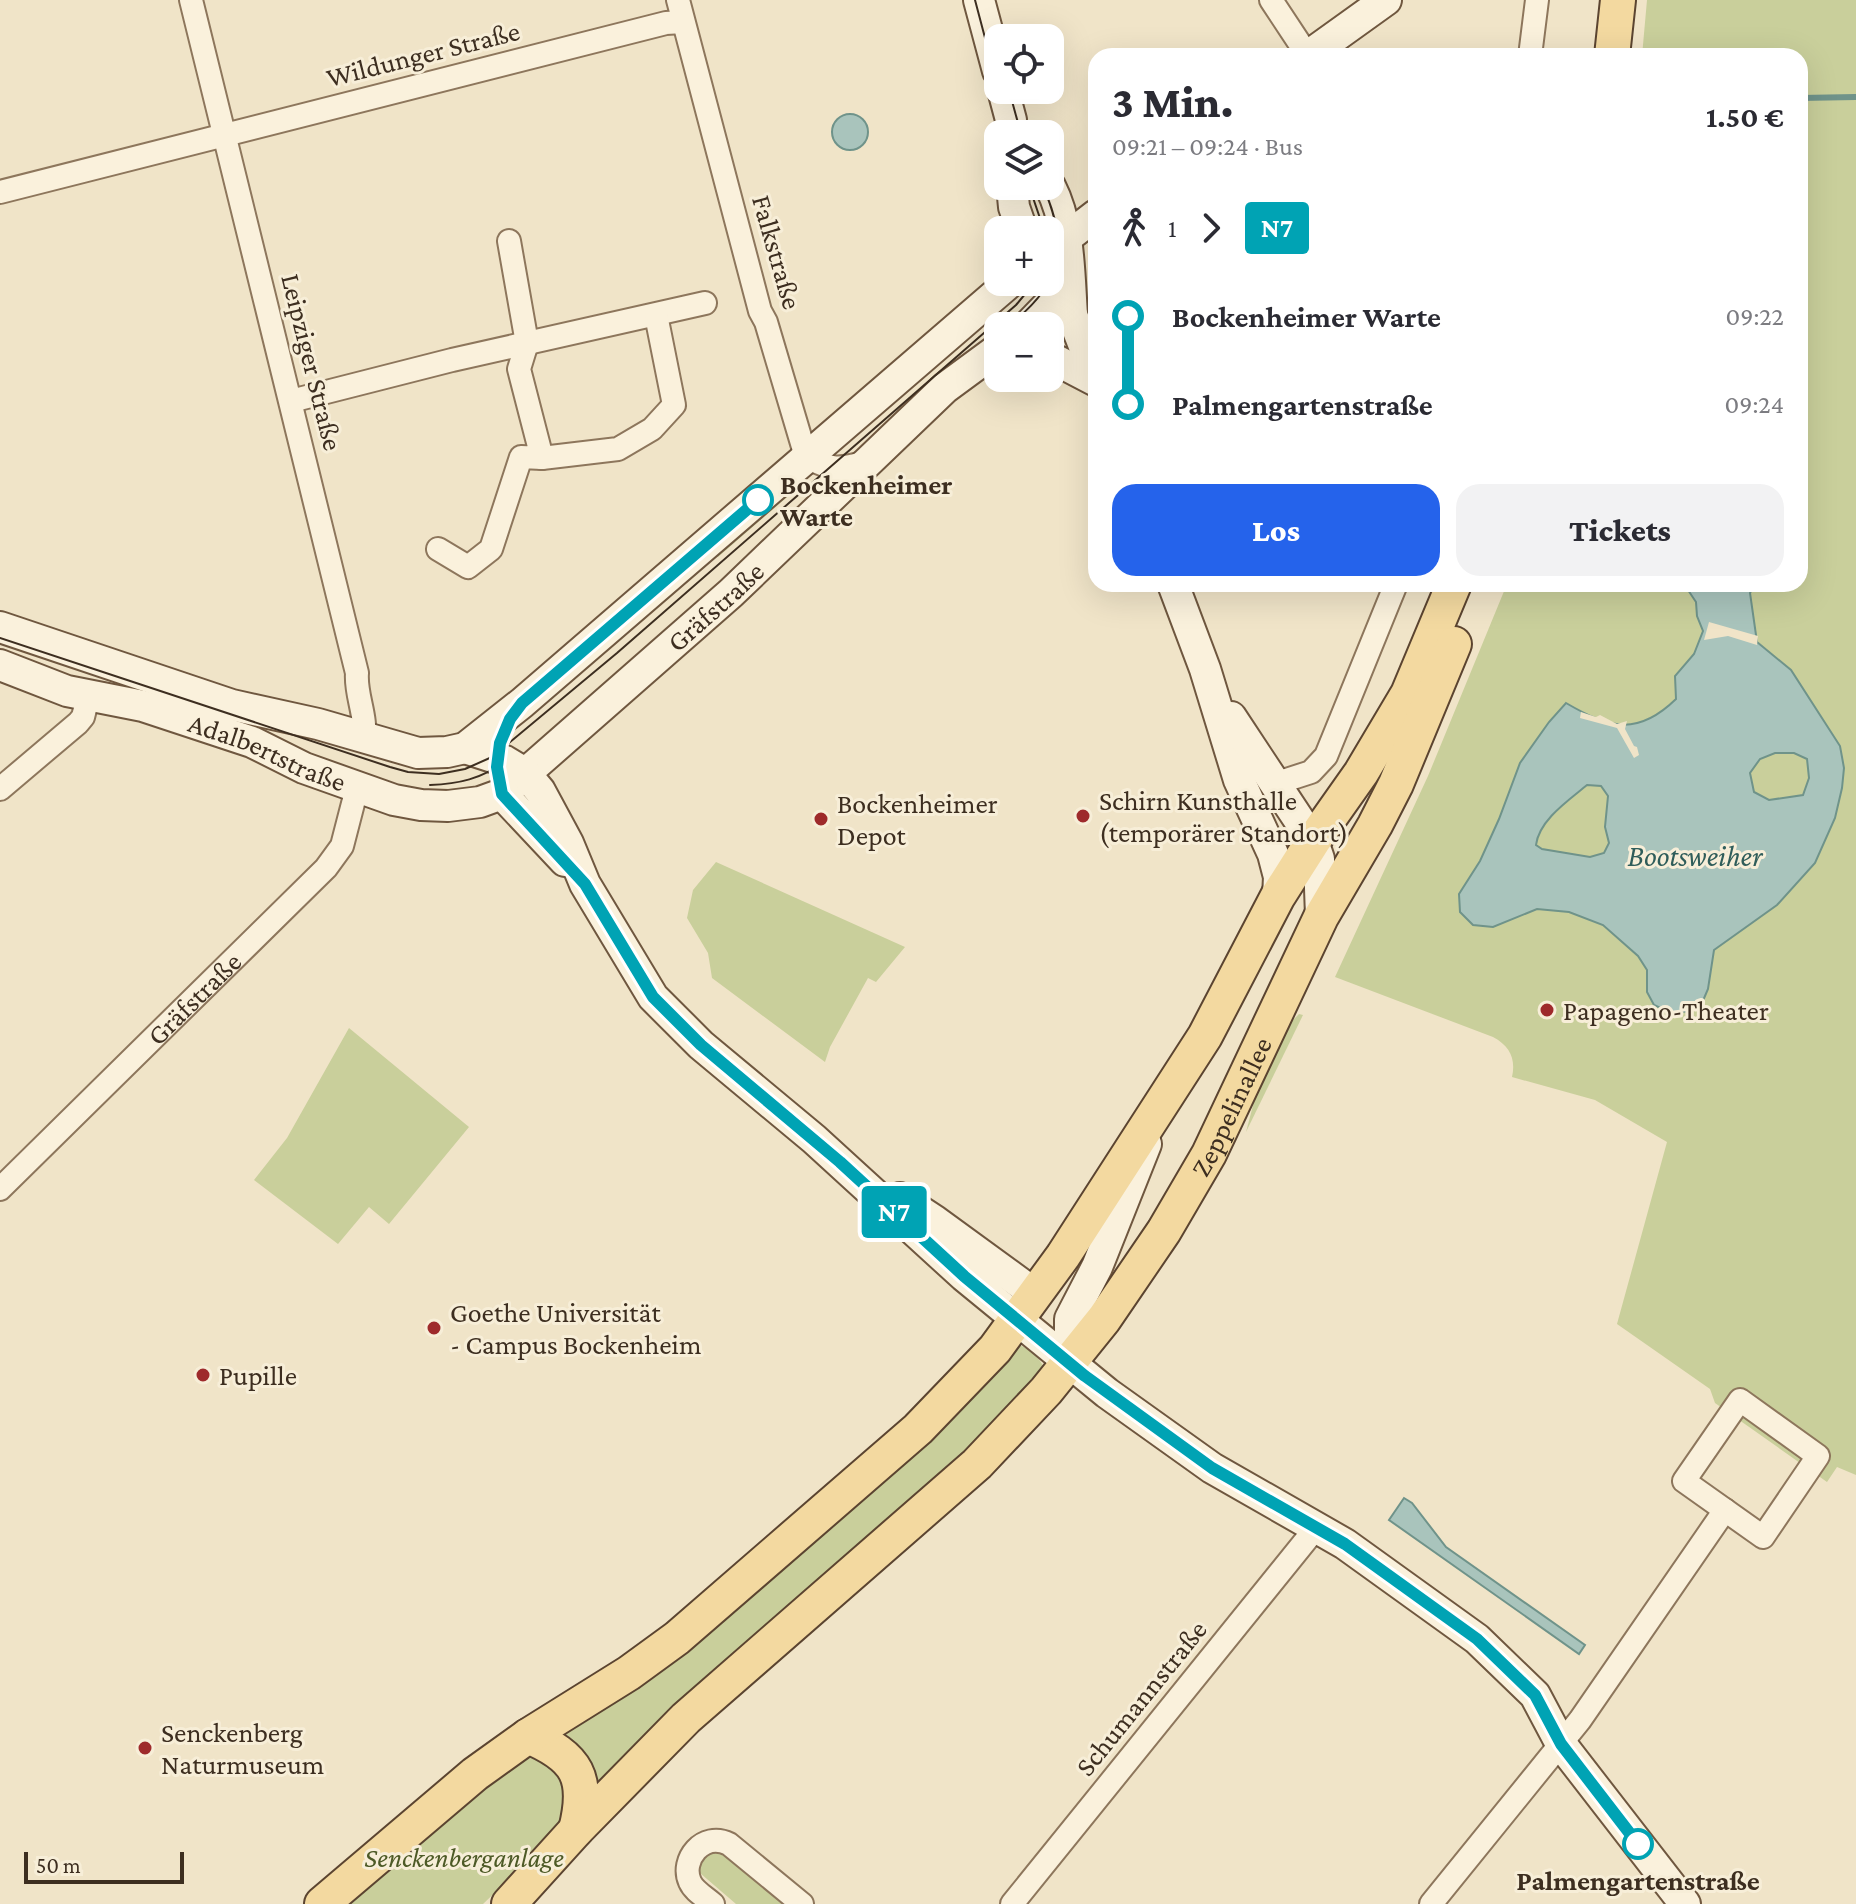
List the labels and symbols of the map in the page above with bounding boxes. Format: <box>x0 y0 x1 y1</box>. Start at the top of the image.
street label: Wildunger Straße <box>323 15 523 93</box>
street label: Falkstraße <box>746 191 808 313</box>
street label: Leipziger Straße <box>275 270 349 454</box>
place label: Bockenheimer Warte <box>779 469 953 532</box>
marker: Bockenheimer Warte <box>743 485 773 515</box>
street label: Gräfstraße <box>661 555 770 657</box>
street label: Adalbertstraße <box>185 707 350 797</box>
place label: Schirn Kunsthalle (temporärer Standort) <box>1099 785 1348 849</box>
place label: Bockenheimer Depot <box>837 788 998 851</box>
marker: Schirn Kunsthalle (temporärer Standort) <box>1074 807 1092 825</box>
marker: Bockenheimer Depot <box>812 810 830 828</box>
water label: Bootsweiher <box>1628 839 1764 872</box>
street label: Gräfstraße <box>141 945 247 1051</box>
place label: Papageno-Theater <box>1563 995 1769 1026</box>
marker: Papageno-Theater <box>1538 1001 1556 1019</box>
street label: Zeppelinallee <box>1184 1032 1278 1182</box>
line badge: N7 <box>858 1186 930 1238</box>
place label: Goethe Universität - Campus Bockenheim <box>450 1297 701 1360</box>
marker: Goethe Universität - Campus Bockenheim <box>425 1319 443 1337</box>
place label: Pupille <box>219 1360 297 1391</box>
marker: Pupille <box>194 1366 212 1384</box>
street label: Schumannstraße <box>1069 1614 1213 1782</box>
place label: Senckenberg Naturmuseum <box>161 1717 324 1780</box>
marker: Senckenberg Naturmuseum <box>136 1739 154 1757</box>
marker: Palmengartenstraße <box>1623 1829 1653 1859</box>
park label: Senckenberganlage <box>364 1842 564 1873</box>
scale bar <box>24 1848 184 1884</box>
place label: Palmengartenstraße <box>1516 1865 1760 1896</box>

